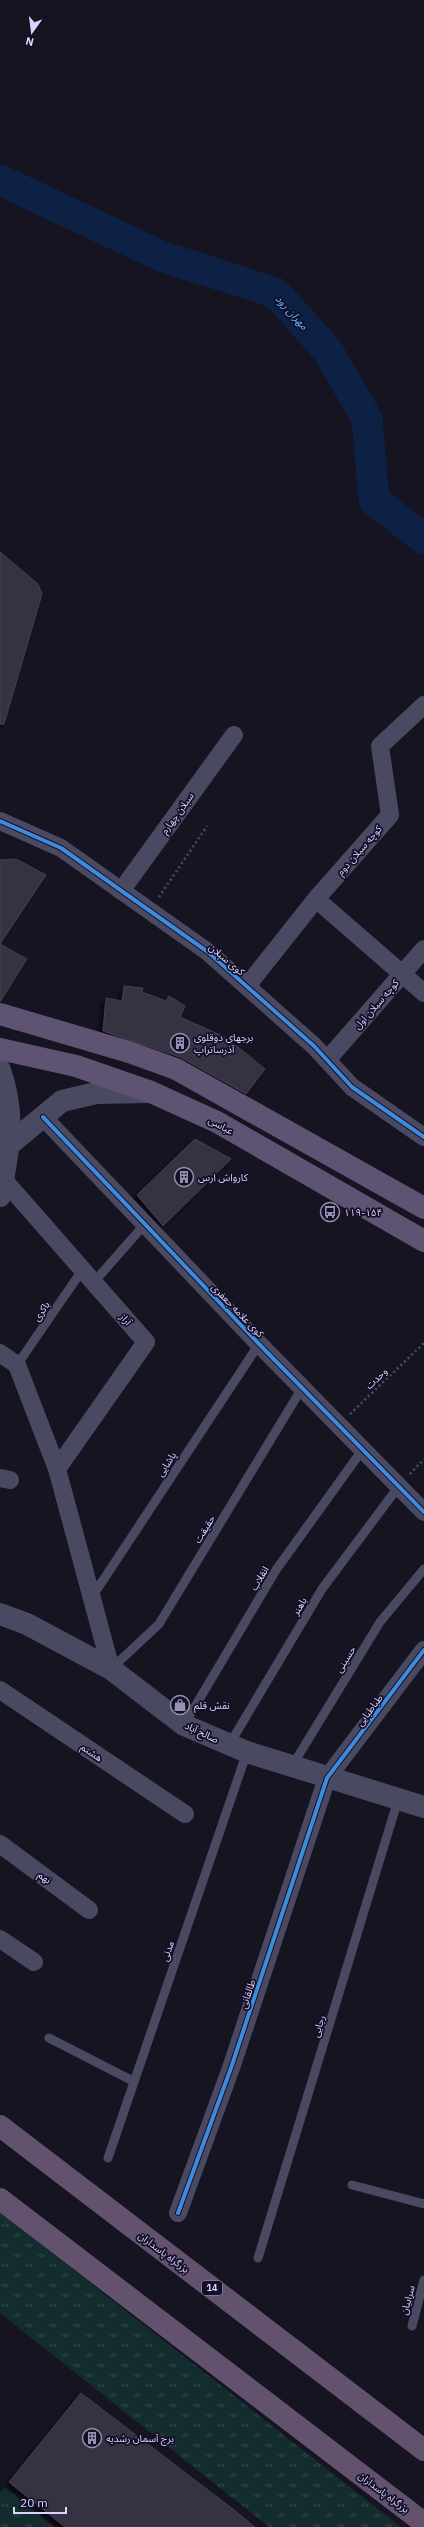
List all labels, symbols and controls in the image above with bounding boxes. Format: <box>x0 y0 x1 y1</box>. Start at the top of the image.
north arrow <box>12 12 52 52</box>
text: N <box>24 34 35 49</box>
water label: مهران رود <box>273 292 312 333</box>
street label: سبلان چهارم <box>158 790 199 838</box>
street label: کوچه سبلان دوم <box>334 822 387 879</box>
street label: کوی سبلان <box>206 941 248 979</box>
street label: کوچه سبلان اول <box>351 976 402 1032</box>
place label: برجهای دوقلوی آذرساتراپ <box>194 1031 253 1056</box>
building icon: برجهای دوقلوی آذرساتراپ <box>169 1032 191 1054</box>
street label: عباسى <box>206 1113 236 1137</box>
building icon: کارواش ارس <box>173 1166 195 1188</box>
place label: کارواش ارس <box>198 1171 249 1184</box>
bus stop icon: ۱۱۹-۱۵۴ <box>319 1201 341 1223</box>
place label: ۱۱۹-۱۵۴ <box>344 1206 382 1219</box>
street label: کوی علامه جعفری <box>209 1281 267 1341</box>
street label: باکری <box>30 1299 53 1324</box>
street label: آراز <box>116 1310 135 1329</box>
street label: وحدت <box>363 1365 390 1392</box>
street label: پاشایی <box>154 1449 179 1479</box>
street label: حقیقت <box>191 1513 218 1546</box>
street label: انقلاب <box>247 1564 272 1593</box>
street label: باهنر <box>289 1595 310 1618</box>
street label: حسینی <box>332 1643 359 1675</box>
street label: طباطبایی <box>353 1692 386 1729</box>
shop icon: نقش قلم <box>169 1694 191 1716</box>
place label: نقش قلم <box>194 1699 230 1713</box>
street label: صالح آباد <box>182 1719 221 1747</box>
street label: هشتم <box>78 1740 105 1765</box>
street label: نهم <box>35 1868 54 1888</box>
street label: مدنی <box>158 1939 177 1963</box>
street label: طالقانی <box>237 1978 258 2011</box>
street label: رجایی <box>309 2013 328 2039</box>
street label: بزرگراه پاسداران <box>136 2229 192 2276</box>
road number: 14 <box>202 2281 222 2295</box>
street label: سرابیان <box>397 2284 418 2316</box>
building icon: برج آسمان رشدیه <box>81 2427 103 2449</box>
place label: برج آسمان رشدیه <box>106 2432 174 2446</box>
street label: بزرگراه پاسداران <box>356 2469 412 2516</box>
scale bar <box>14 2489 66 2515</box>
text: 20 m <box>20 2495 48 2510</box>

